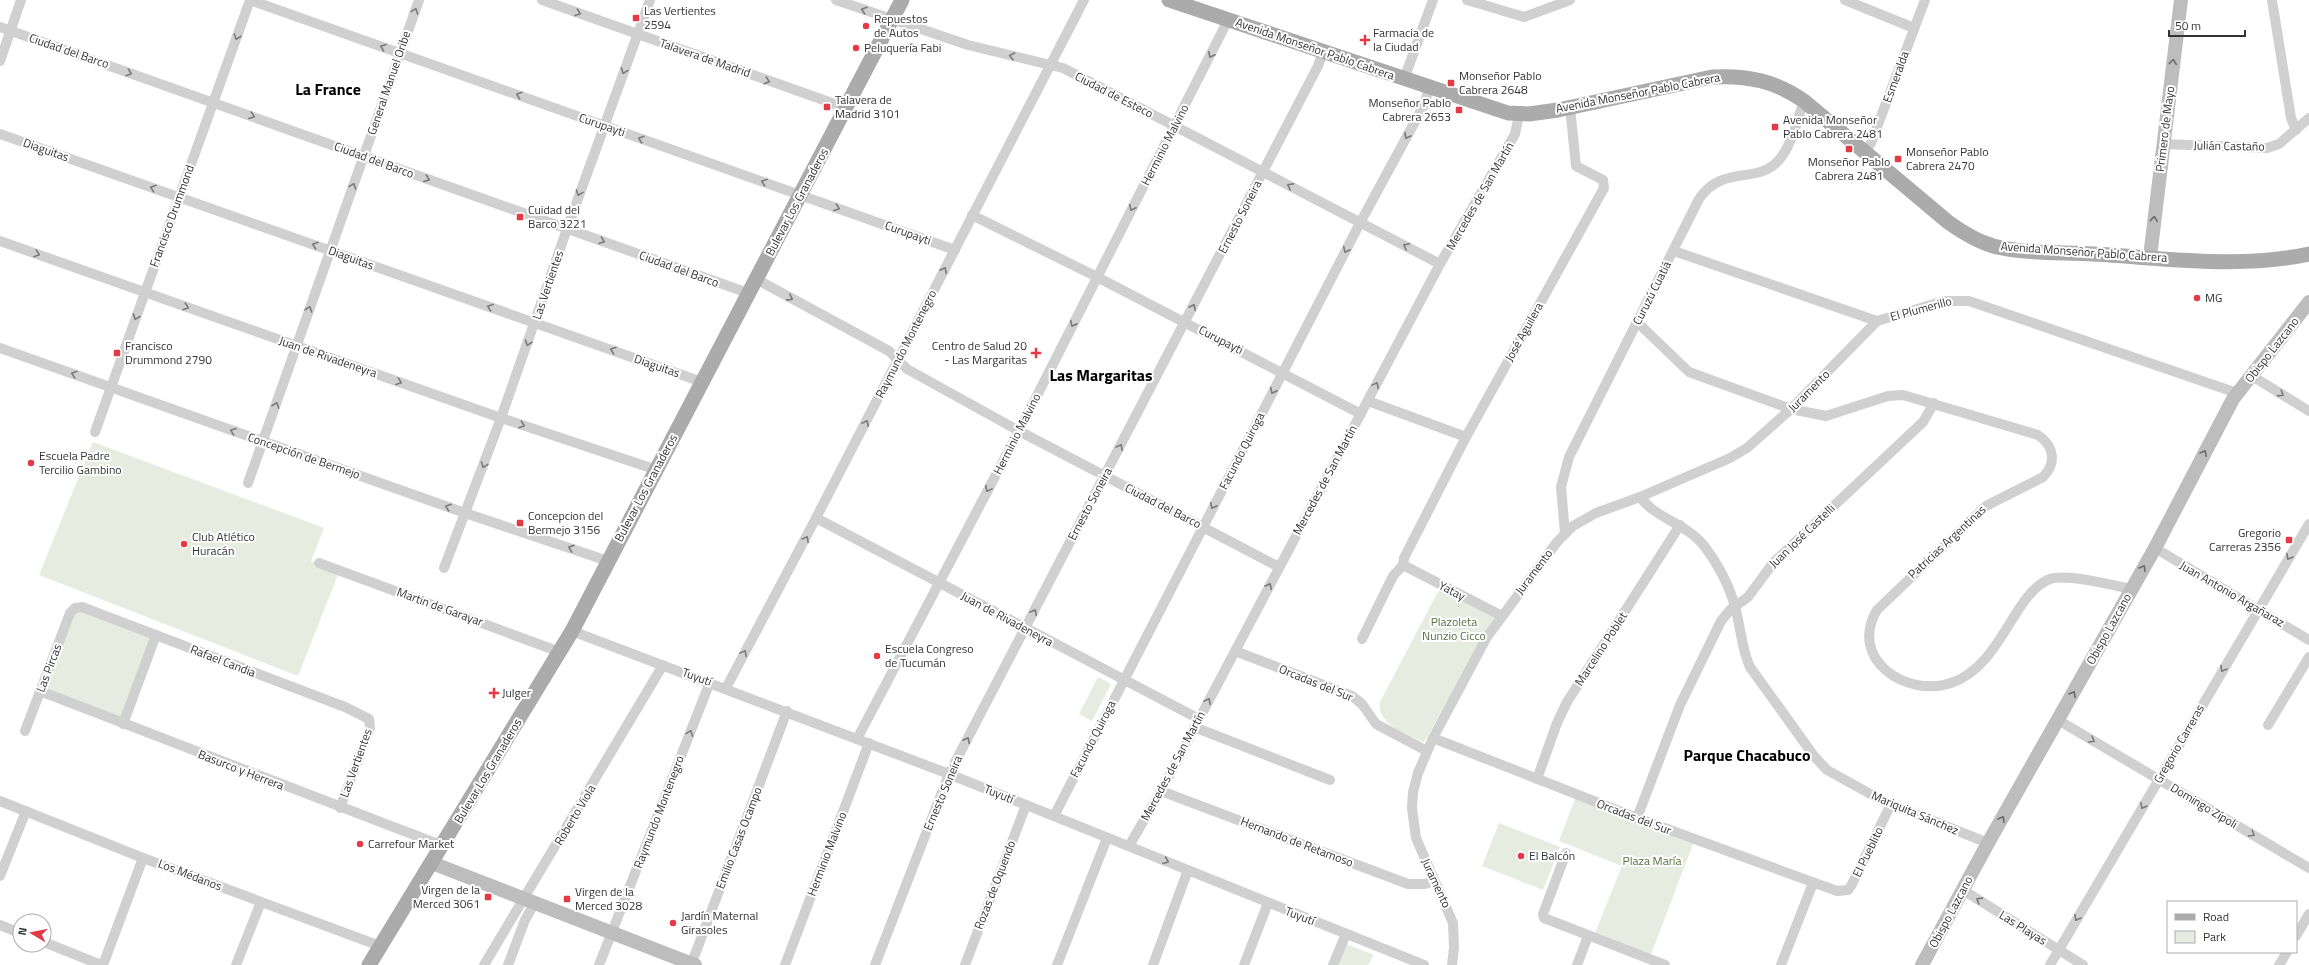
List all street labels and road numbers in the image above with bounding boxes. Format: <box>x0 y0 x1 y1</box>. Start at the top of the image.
street label: Avenida Monseñor Pablo Cabrera <box>1233 12 1397 85</box>
street label: Ciudad del Barco <box>27 28 112 73</box>
street label: General Manuel Oribe <box>362 28 415 137</box>
street label: Talavera de Madrid <box>657 33 753 82</box>
street label: Esmeralda <box>1877 48 1914 105</box>
street label: Ciudad de Esteco <box>1072 67 1157 123</box>
street label: Avenida Monseñor Pablo Cabrera <box>1554 67 1722 118</box>
street label: Primero de Mayo <box>2150 85 2179 173</box>
street label: Herminio Malvino <box>1136 101 1193 189</box>
street label: Curupayti <box>576 108 628 141</box>
street label: Diaguitas <box>21 133 72 166</box>
street label: Julián Castaño <box>2193 135 2265 156</box>
street label: Ciudad del Barco <box>332 136 417 183</box>
street label: Mercedes de San Martín <box>1441 138 1518 253</box>
street label: Bulevar Los Granaderos <box>760 144 833 259</box>
street label: Francisco Drummond <box>144 162 199 270</box>
street label: Ernesto Soneira <box>1213 177 1266 257</box>
street label: Curupayti <box>882 215 934 250</box>
street label: Avenida Monseñor Pablo Cabrera <box>2000 236 2168 267</box>
street label: Diaguitas <box>326 241 377 275</box>
street label: Ciudad del Barco <box>637 245 722 292</box>
street label: Las Vertientes <box>527 247 568 322</box>
street label: Curuzú Cuatiá <box>1627 258 1676 328</box>
street label: Raymundo Montenegro <box>870 286 941 401</box>
street label: El Plumerillo <box>1888 291 1954 326</box>
street label: José Aguilera <box>1499 299 1548 365</box>
street label: Obispo Lazcano <box>2240 313 2303 387</box>
street label: Curupayti <box>1195 320 1247 359</box>
street label: Juan de Rivadeneyra <box>277 331 380 382</box>
street label: Diaguitas <box>632 349 683 382</box>
street label: Juramento <box>1783 365 1834 416</box>
street label: Herminio Malvino <box>988 390 1045 478</box>
street label: Facundo Quiroga <box>1214 409 1269 493</box>
street label: Mercedes de San Martín <box>1287 421 1362 538</box>
street label: Concepción de Bermejo <box>245 427 363 484</box>
street label: Bulevar Los Granaderos <box>609 430 682 545</box>
street label: Ernesto Soneira <box>1062 464 1117 544</box>
street label: Ciudad del Barco <box>1122 478 1205 533</box>
street label: Juan José Castelli <box>1764 499 1839 572</box>
street label: Patricias Argentinas <box>1903 500 1990 583</box>
street label: Juramento <box>1510 545 1557 599</box>
street label: Juan Antonio Argañaraz <box>2176 556 2288 631</box>
street label: Yatay <box>1436 576 1469 605</box>
street label: Martin de Garayar <box>394 582 486 631</box>
street label: Juan de Rivadeneyra <box>958 586 1057 651</box>
street label: Obispo Lazcano <box>2081 590 2136 668</box>
street label: Marcelino Poblet <box>1569 607 1632 689</box>
street label: Rafael Candia <box>188 639 259 682</box>
street label: Las Pircas <box>31 640 67 695</box>
street label: Orcadas del Sur <box>1276 659 1356 706</box>
street label: Tuyutí <box>680 662 716 691</box>
street label: Facundo Quiroga <box>1065 697 1120 781</box>
street label: Gregorio Carreras <box>2148 700 2209 787</box>
street label: Mercedes de San Martín <box>1135 707 1210 824</box>
street label: Bulevar Los Granaderos <box>449 714 527 827</box>
street label: Las Vertientes <box>334 725 377 800</box>
street label: Basurco y Herrera <box>196 744 287 795</box>
street label: Ernesto Soneira <box>918 752 967 833</box>
street label: Raymundo Montenegro <box>628 753 689 871</box>
street label: Domingo Zípoli <box>2167 778 2241 833</box>
street label: Tuyutí <box>981 779 1018 809</box>
street label: Roberto Viola <box>549 781 600 849</box>
street label: Emilio Casas Ocampo <box>710 784 767 892</box>
street label: Mariquita Sánchez <box>1869 786 1962 839</box>
street label: Orcadas del Sur <box>1594 794 1674 839</box>
street label: Herminio Malvino <box>802 809 851 899</box>
street label: Hernando de Retamoso <box>1238 811 1356 872</box>
street label: El Pueblito <box>1847 823 1888 880</box>
street label: Rozas de Oquendo <box>969 837 1020 932</box>
street label: Los Médanos <box>155 854 225 896</box>
street label: Juramento <box>1417 855 1456 911</box>
street label: Obispo Lazcano <box>1924 872 1977 951</box>
street label: Tuyutí <box>1282 901 1319 930</box>
street label: Las Playas <box>1996 905 2051 950</box>

